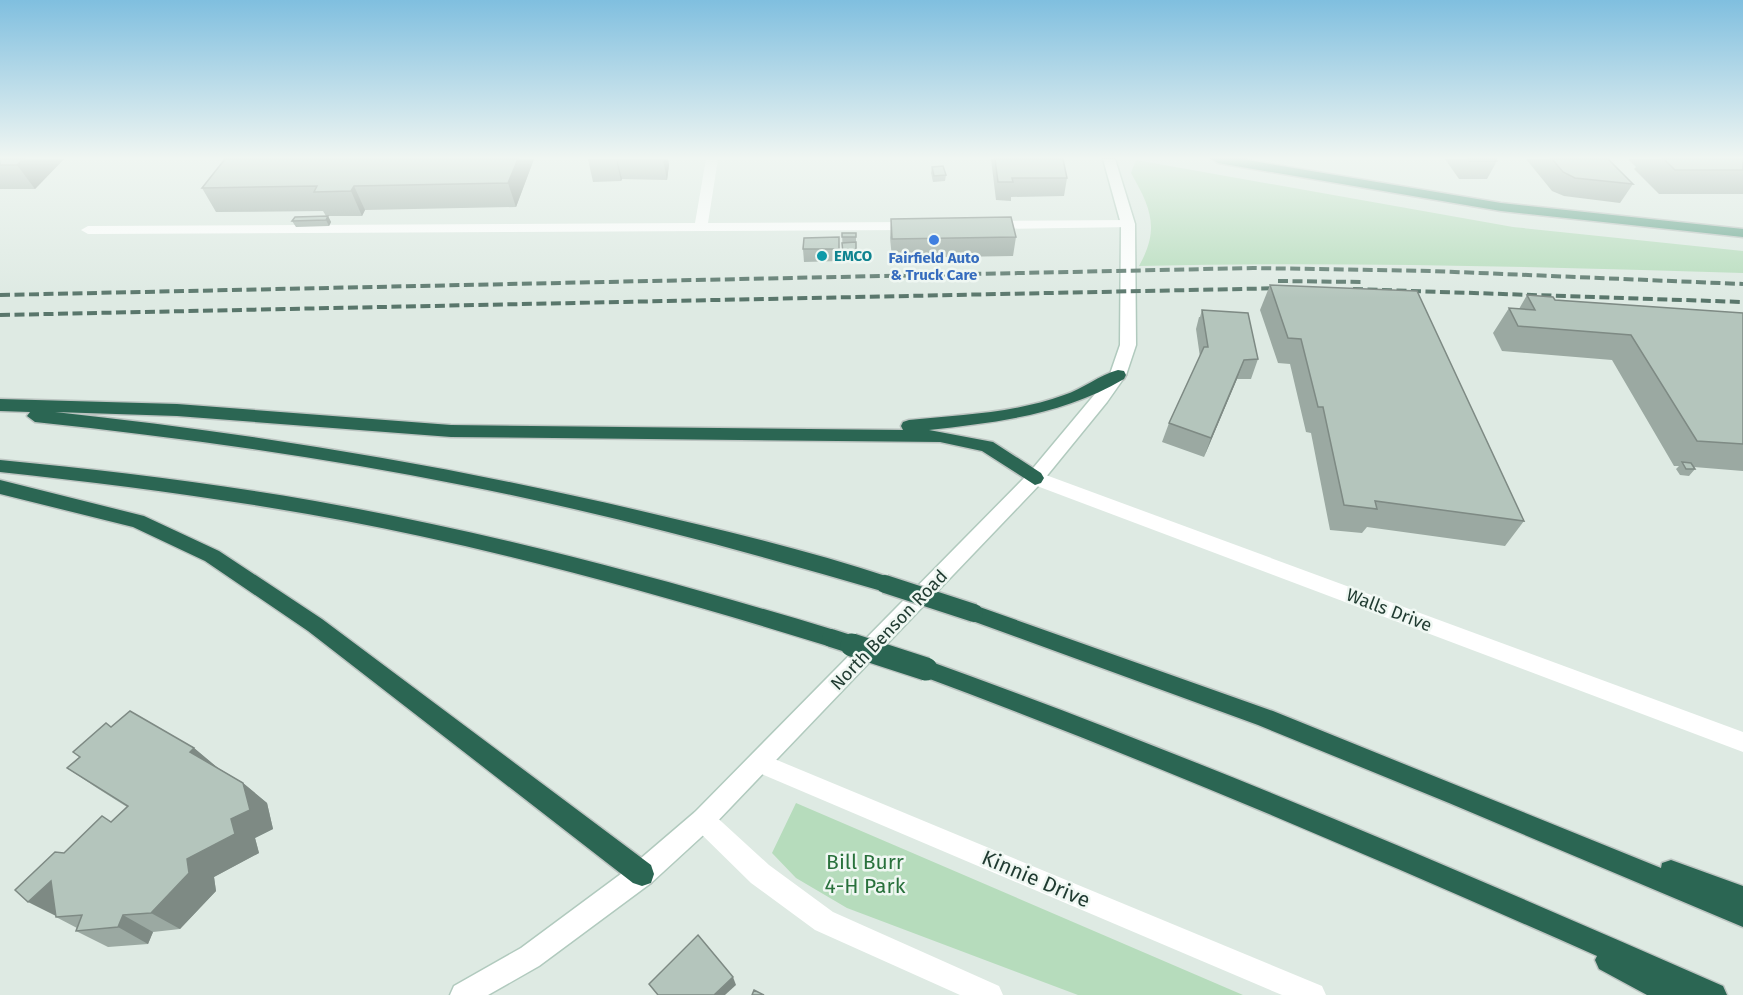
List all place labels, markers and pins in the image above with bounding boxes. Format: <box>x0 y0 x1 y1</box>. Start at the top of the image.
marker: Fairfield Auto & Truck Care <box>927 233 941 247</box>
place label: EMCO <box>834 247 872 265</box>
marker: EMCO <box>815 249 829 263</box>
place label: Fairfield Auto & Truck Care <box>889 249 980 284</box>

